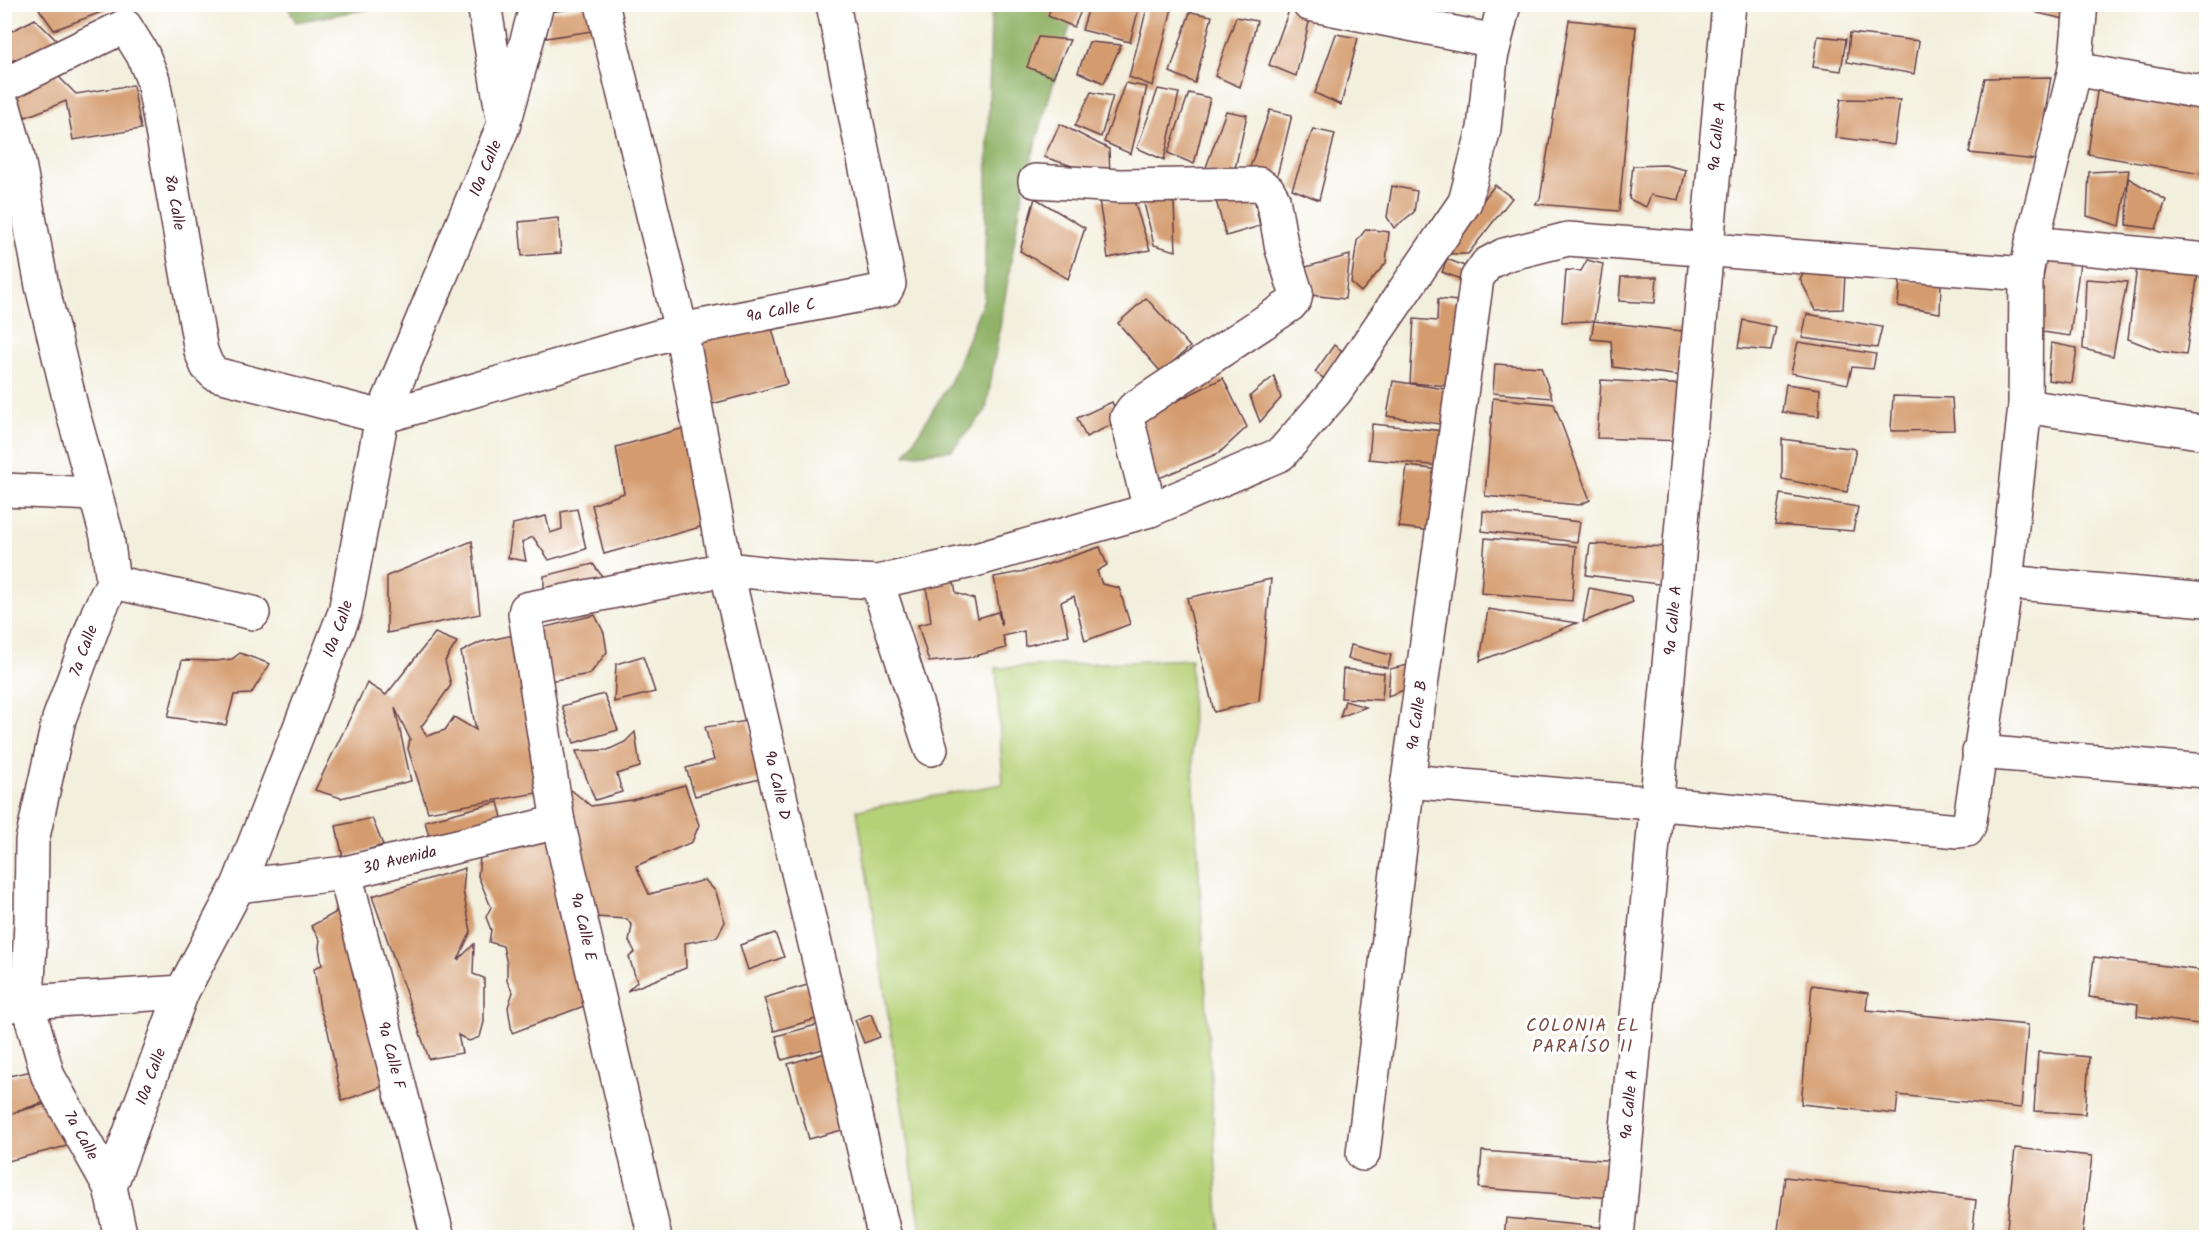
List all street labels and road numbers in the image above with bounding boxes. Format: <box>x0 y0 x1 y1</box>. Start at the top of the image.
street label: 9a Calle A <box>1701 100 1733 173</box>
street label: 10a Calle <box>463 136 508 200</box>
street label: 8a Calle <box>158 173 192 232</box>
street label: 9a Calle C <box>744 292 818 329</box>
street label: 9a Calle A <box>1657 584 1689 657</box>
street label: 10a Calle <box>316 598 359 661</box>
street label: 7a Calle <box>63 622 105 680</box>
street label: 9a Calle B <box>1400 679 1434 752</box>
street label: 9a Calle D <box>757 748 798 823</box>
street label: 30 Avenida <box>360 839 439 881</box>
street label: 9a Calle E <box>563 890 603 964</box>
street label: 9a Calle F <box>371 1019 412 1093</box>
street label: 10a Calle <box>129 1044 173 1109</box>
street label: 9a Calle A <box>1613 1068 1645 1141</box>
street label: 7a Calle <box>57 1106 105 1165</box>

